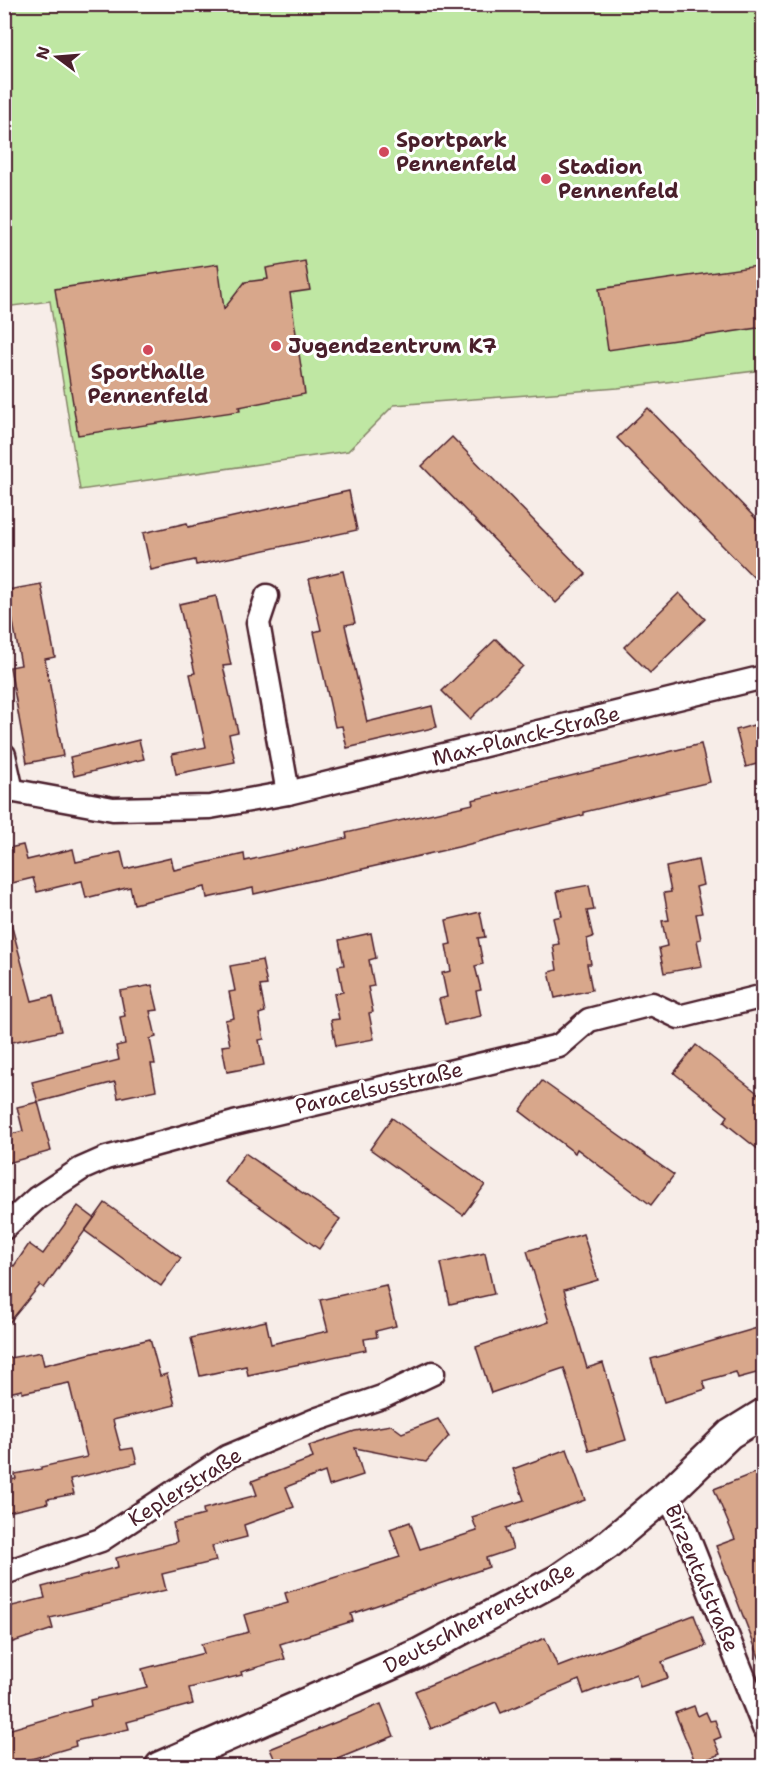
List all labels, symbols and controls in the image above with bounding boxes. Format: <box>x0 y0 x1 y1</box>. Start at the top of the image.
north arrow <box>27 27 87 87</box>
text: N <box>31 44 55 62</box>
place label: Sportpark Pennenfeld <box>396 126 517 178</box>
marker: Sportpark Pennenfeld <box>377 145 391 159</box>
place label: Stadion Pennenfeld <box>558 153 679 205</box>
marker: Stadion Pennenfeld <box>539 172 553 186</box>
place label: Jugendzentrum K7 <box>288 332 497 360</box>
marker: Jugendzentrum K7 <box>269 339 283 353</box>
marker: Sporthalle Pennenfeld <box>141 343 155 357</box>
place label: Sporthalle Pennenfeld <box>88 358 208 410</box>
street label: Max-Planck-Straße <box>429 699 623 773</box>
street label: Paracelsusstraße <box>292 1055 466 1121</box>
street label: Keplerstraße <box>123 1441 247 1533</box>
street label: Birzentalstraße <box>658 1500 746 1656</box>
street label: Deutschherrenstraße <box>379 1556 579 1680</box>

